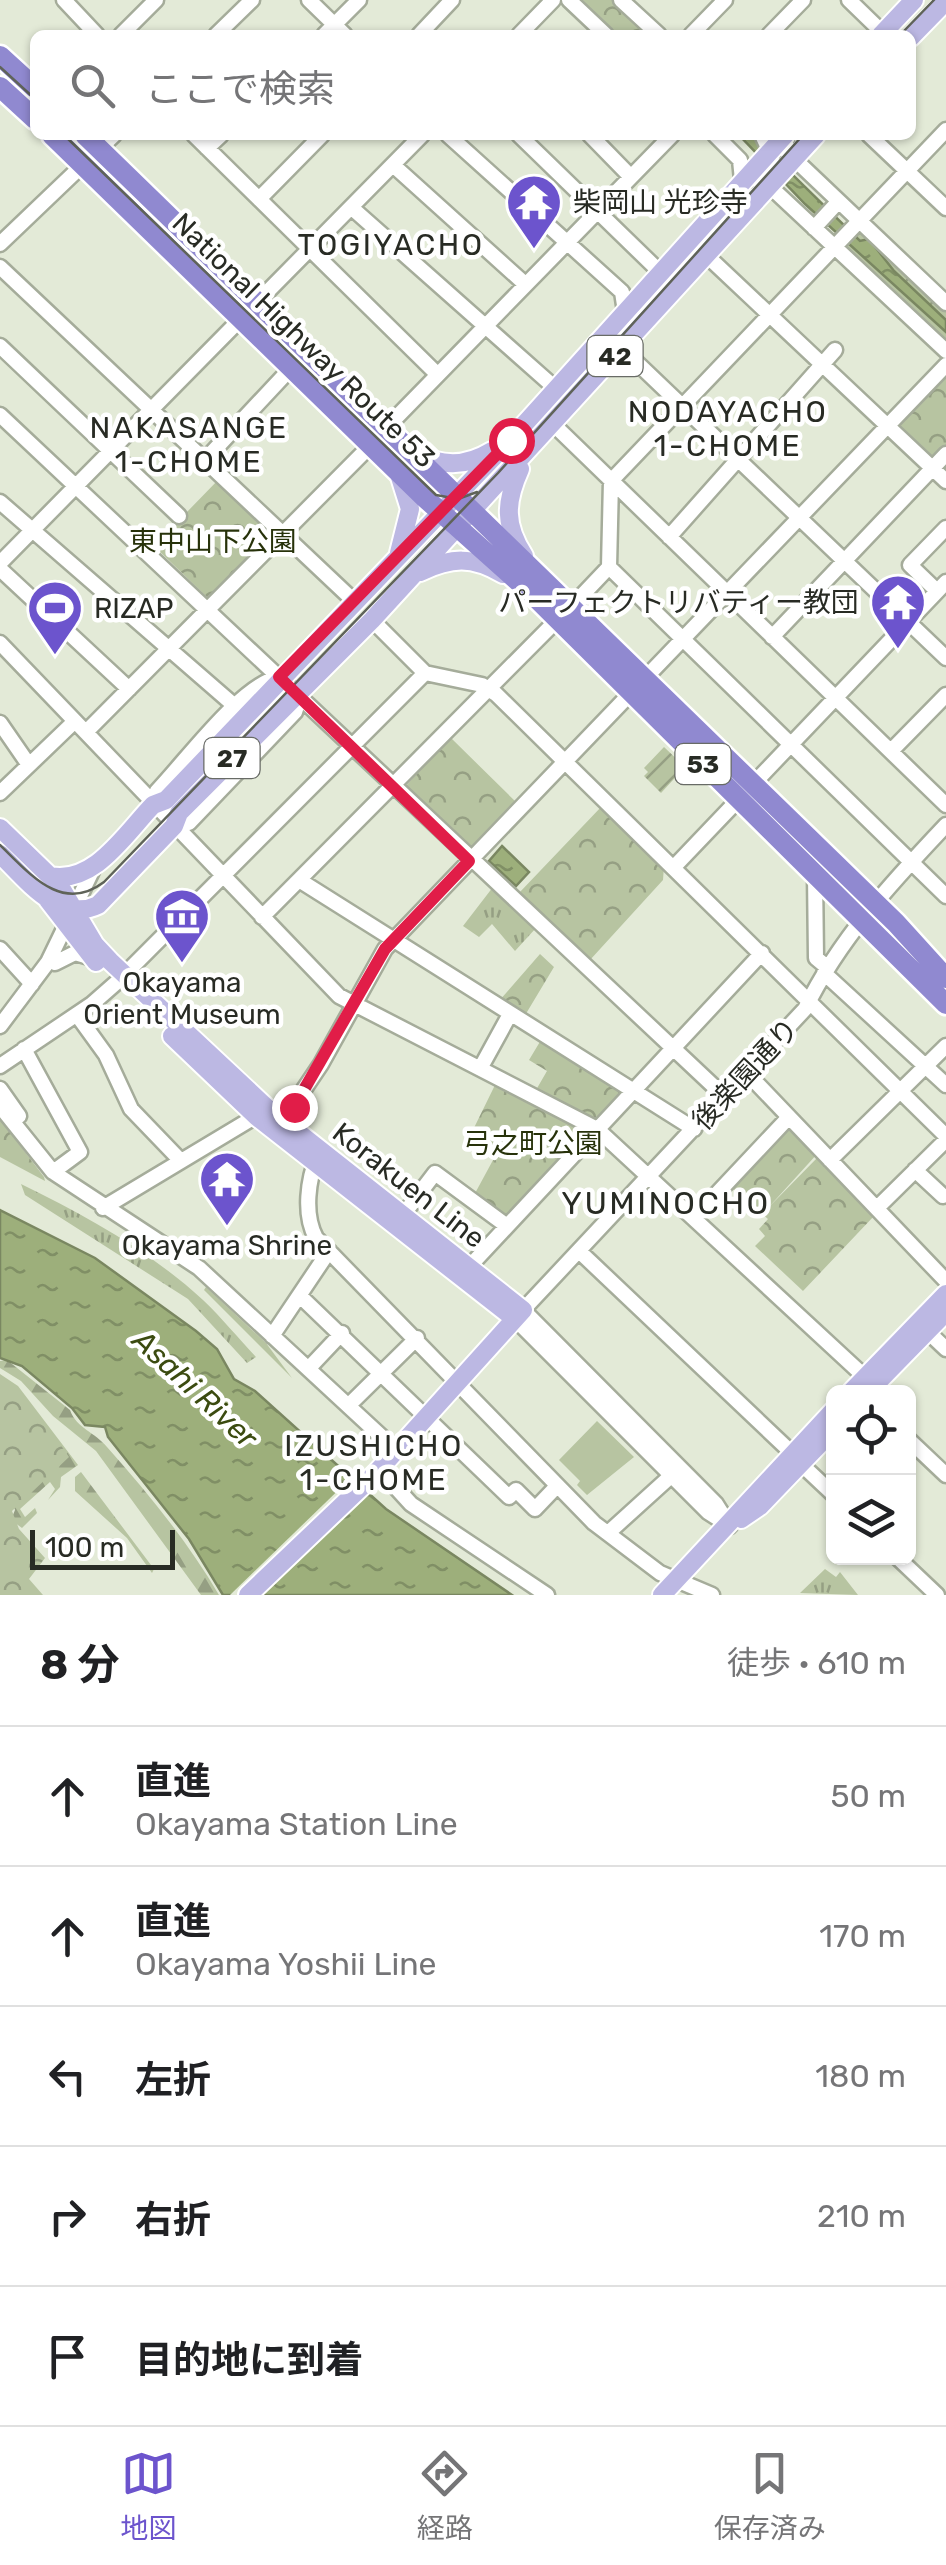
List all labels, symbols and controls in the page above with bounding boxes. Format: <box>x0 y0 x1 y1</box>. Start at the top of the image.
search box <box>30 30 916 140</box>
icon: search <box>65 58 120 113</box>
text: ここで検索 <box>145 66 335 112</box>
temple icon: 柴岡山 光珍寺 <box>504 172 564 251</box>
place label: 柴岡山 光珍寺 <box>573 186 748 219</box>
street label: National Highway Route 53 <box>166 206 442 474</box>
district label: TOGIYACHO <box>297 227 485 263</box>
road number: 42 <box>588 336 642 376</box>
district label: NODAYACHO 1-CHOME <box>628 394 828 464</box>
district label: NAKASANGE 1-CHOME <box>89 410 289 480</box>
route start <box>489 418 535 464</box>
park label: 東中山下公園 <box>129 525 297 558</box>
temple icon: パーフェクトリバティー教団 <box>868 572 928 651</box>
sports icon: RIZAP <box>25 578 85 657</box>
place label: パーフェクトリバティー教団 <box>498 586 859 619</box>
place label: RIZAP <box>94 592 174 625</box>
road number: 27 <box>204 738 260 778</box>
road number: 53 <box>676 744 730 784</box>
museum icon: Okayama Orient Museum <box>152 886 212 965</box>
place label: Okayama Orient Museum <box>83 966 281 1031</box>
street label: 後楽園通り <box>686 1012 805 1137</box>
route end <box>272 1085 318 1131</box>
street label: Korakuen Line <box>326 1116 491 1255</box>
park label: 弓之町公園 <box>463 1127 603 1160</box>
temple icon: Okayama Shrine <box>197 1149 257 1228</box>
district label: YUMINOCHO <box>561 1184 771 1222</box>
place label: Okayama Shrine <box>122 1229 332 1262</box>
water label: Asahi River <box>124 1321 266 1457</box>
map controls <box>826 1385 916 1565</box>
button: locate <box>826 1385 916 1475</box>
district label: IZUSHICHO 1-CHOME <box>284 1428 464 1498</box>
button: layers <box>826 1475 916 1565</box>
scale bar <box>30 1525 175 1570</box>
text: 100 m <box>45 1531 124 1564</box>
text: 8 分 <box>40 1640 119 1690</box>
text: 徒歩 · 610 m <box>727 1644 906 1682</box>
text: 直進 <box>135 1758 211 1804</box>
icon: ahead <box>40 1769 95 1824</box>
text: 50 m <box>830 1777 906 1815</box>
text: Okayama Station Line <box>135 1805 458 1843</box>
text: 直進 <box>135 1898 211 1944</box>
icon: ahead <box>40 1909 95 1964</box>
text: 170 m <box>819 1917 906 1955</box>
text: Okayama Yoshii Line <box>135 1945 436 1983</box>
icon: left <box>40 2049 95 2104</box>
text: 左折 <box>135 2057 211 2103</box>
text: 180 m <box>815 2057 906 2095</box>
icon: right <box>40 2189 95 2244</box>
text: 右折 <box>135 2197 211 2243</box>
text: 210 m <box>817 2197 906 2235</box>
icon: arrive <box>40 2329 95 2384</box>
text: 目的地に到着 <box>135 2337 363 2383</box>
tab: 地図 <box>120 2446 176 2546</box>
tab: 経路 <box>417 2446 473 2546</box>
tab: 保存済み <box>714 2446 826 2546</box>

